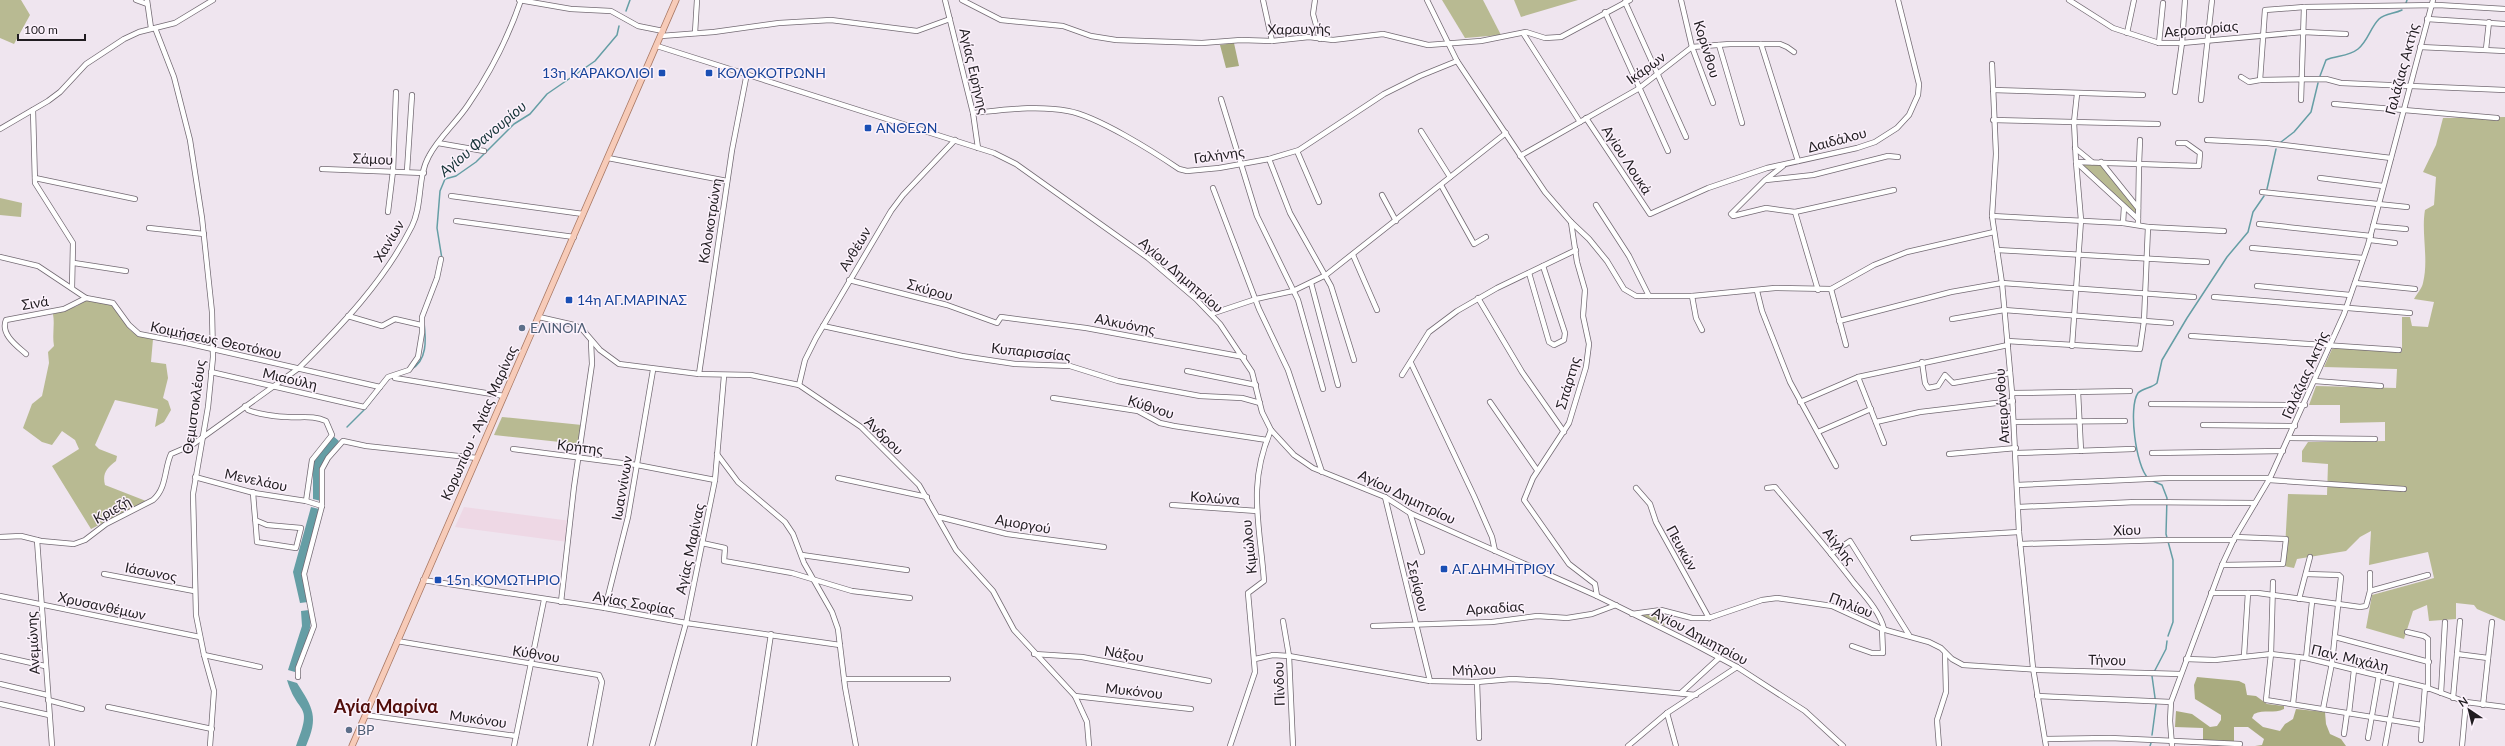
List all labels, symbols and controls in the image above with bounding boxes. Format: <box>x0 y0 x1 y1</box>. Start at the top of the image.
scale bar <box>18 16 85 42</box>
street label: Αεροπορίας <box>2163 17 2239 40</box>
street label: Κορίνθου <box>1691 18 1724 80</box>
street label: Χαραυγής <box>1267 19 1331 38</box>
street label: Γαλάζιας Ακτής <box>2381 21 2422 116</box>
text: 100 m <box>24 22 58 37</box>
street label: Αγίας Ειρήνης <box>956 26 993 116</box>
street label: Ικάρων <box>1623 48 1669 88</box>
place label: 13η ΚΑΡΑΚΟΛΙΘΙ <box>542 64 654 81</box>
place label: ΚΟΛΟΚΟΤΡΩΝΗ <box>717 64 826 81</box>
marker: 13η ΚΑΡΑΚΟΛΙΘΙ <box>657 68 667 78</box>
marker: ΚΟΛΟΚΟΤΡΩΝΗ <box>704 68 714 78</box>
water label: Αγίου Φανουρίου <box>434 97 530 181</box>
place label: ΑΝΘΕΩΝ <box>876 119 937 136</box>
street label: Αγίου Λουκά <box>1599 122 1656 198</box>
marker: ΑΝΘΕΩΝ <box>863 123 873 133</box>
street label: Δαιδάλου <box>1806 123 1868 156</box>
street label: Γαλήνης <box>1193 142 1246 166</box>
street label: Σάμου <box>352 149 394 168</box>
street label: Κολοκοτρώνη <box>694 177 725 265</box>
street label: Χανίων <box>370 217 408 265</box>
street label: Ανθέων <box>835 224 874 274</box>
street label: Αγίου Δημητρίου <box>1136 233 1227 316</box>
street label: Σκύρου <box>905 275 955 304</box>
place label: 14η ΑΓ.ΜΑΡΙΝΑΣ <box>577 291 687 308</box>
street label: Σινά <box>20 292 50 313</box>
marker: 14η ΑΓ.ΜΑΡΙΝΑΣ <box>564 295 574 305</box>
street label: Αλκυόνης <box>1093 309 1157 338</box>
street label: Κοιμήσεως Θεοτόκου <box>149 317 283 362</box>
place label: ΕΛΙΝΟΙΛ <box>530 319 587 336</box>
marker: ΕΛΙΝΟΙΛ <box>517 323 527 333</box>
street label: Γαλάζιας Ακτής <box>2278 328 2332 421</box>
street label: Κυπαρισσίας <box>990 339 1072 364</box>
street label: Κορωπίου - Αγίας Μαρίνας <box>437 342 521 503</box>
street label: Σπάρτης <box>1552 354 1583 411</box>
street label: Θεμιστοκλέους <box>178 358 209 455</box>
street label: Μιαούλη <box>261 364 319 393</box>
street label: Απειράνθου <box>1990 368 2013 444</box>
street label: Κύθνου <box>1126 391 1176 422</box>
street label: Άνδρου <box>861 413 907 458</box>
street label: Κρήτης <box>556 435 605 458</box>
street label: Ιωαννίνων <box>607 454 636 522</box>
street label: Μενελάου <box>223 465 289 494</box>
street label: Αγίου Δημητρίου <box>1356 466 1459 527</box>
street label: Κολώνα <box>1190 487 1241 508</box>
street label: Κριεζή <box>90 492 134 527</box>
street label: Αγίας Μαρίνας <box>672 501 708 596</box>
street label: Αμοργού <box>994 510 1052 537</box>
street label: Κιμώλου <box>1237 519 1260 575</box>
street label: Χίου <box>2113 521 2141 538</box>
street label: Πευκών <box>1663 522 1702 573</box>
street label: Αίγλης <box>1820 524 1860 568</box>
street label: Ιάσωνος <box>124 558 179 585</box>
street label: Σερίφου <box>1404 558 1433 613</box>
place label: ΑΓ.ΔΗΜΗΤΡΙΟΥ <box>1452 560 1555 577</box>
marker: ΑΓ.ΔΗΜΗΤΡΙΟΥ <box>1439 564 1449 574</box>
place label: 15η ΚΟΜΩΤΗΡΙΟ <box>446 571 560 588</box>
marker: 15η ΚΟΜΩΤΗΡΙΟ <box>433 575 443 585</box>
street label: Αγίας Σοφίας <box>592 587 677 618</box>
street label: Χρυσανθέμων <box>57 588 148 623</box>
street label: Πηλίου <box>1827 588 1876 621</box>
street label: Αρκαδίας <box>1465 597 1525 618</box>
street label: Αγίου Δημητρίου <box>1649 603 1751 668</box>
street label: Ανεμώνης <box>22 611 43 675</box>
street label: Παν. Μιχάλη <box>2310 640 2391 675</box>
street label: Κύθνου <box>511 641 561 666</box>
street label: Νάξου <box>1103 642 1145 665</box>
street label: Τήνου <box>2088 651 2126 668</box>
street label: Μήλου <box>1452 660 1496 679</box>
street label: Πίνδου <box>1269 662 1288 707</box>
street label: Μυκόνου <box>1104 679 1164 702</box>
north arrow <box>2449 690 2489 730</box>
text: N <box>2456 694 2470 709</box>
district label: Αγία Μαρίνα <box>333 695 438 717</box>
street label: Μυκόνου <box>448 706 508 731</box>
place label: BP <box>357 721 374 738</box>
marker: BP <box>344 725 354 735</box>

